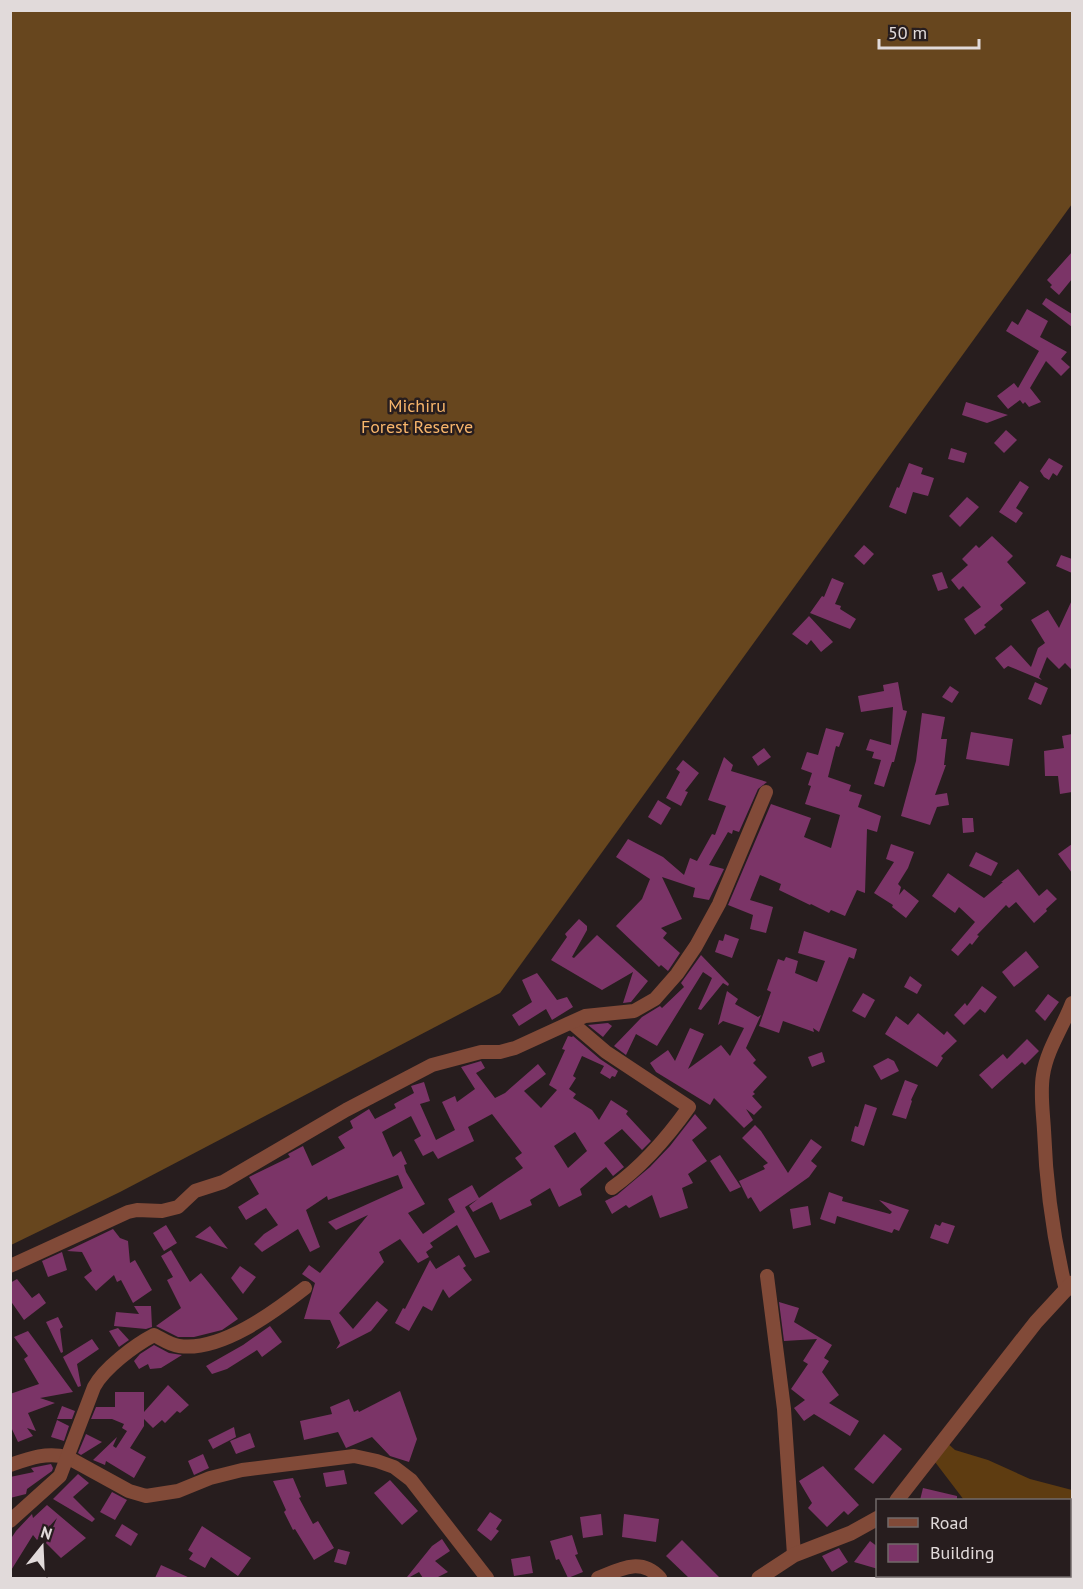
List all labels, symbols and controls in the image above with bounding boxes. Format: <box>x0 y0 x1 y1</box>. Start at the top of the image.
scale bar <box>879 12 980 50</box>
text: 50 m <box>888 21 927 44</box>
park label: Michiru Forest Reserve <box>361 394 473 438</box>
legend <box>876 1499 1071 1577</box>
text: Road <box>930 1511 968 1534</box>
north arrow <box>12 1517 72 1577</box>
text: N <box>39 1522 55 1544</box>
text: Building <box>930 1541 994 1564</box>

